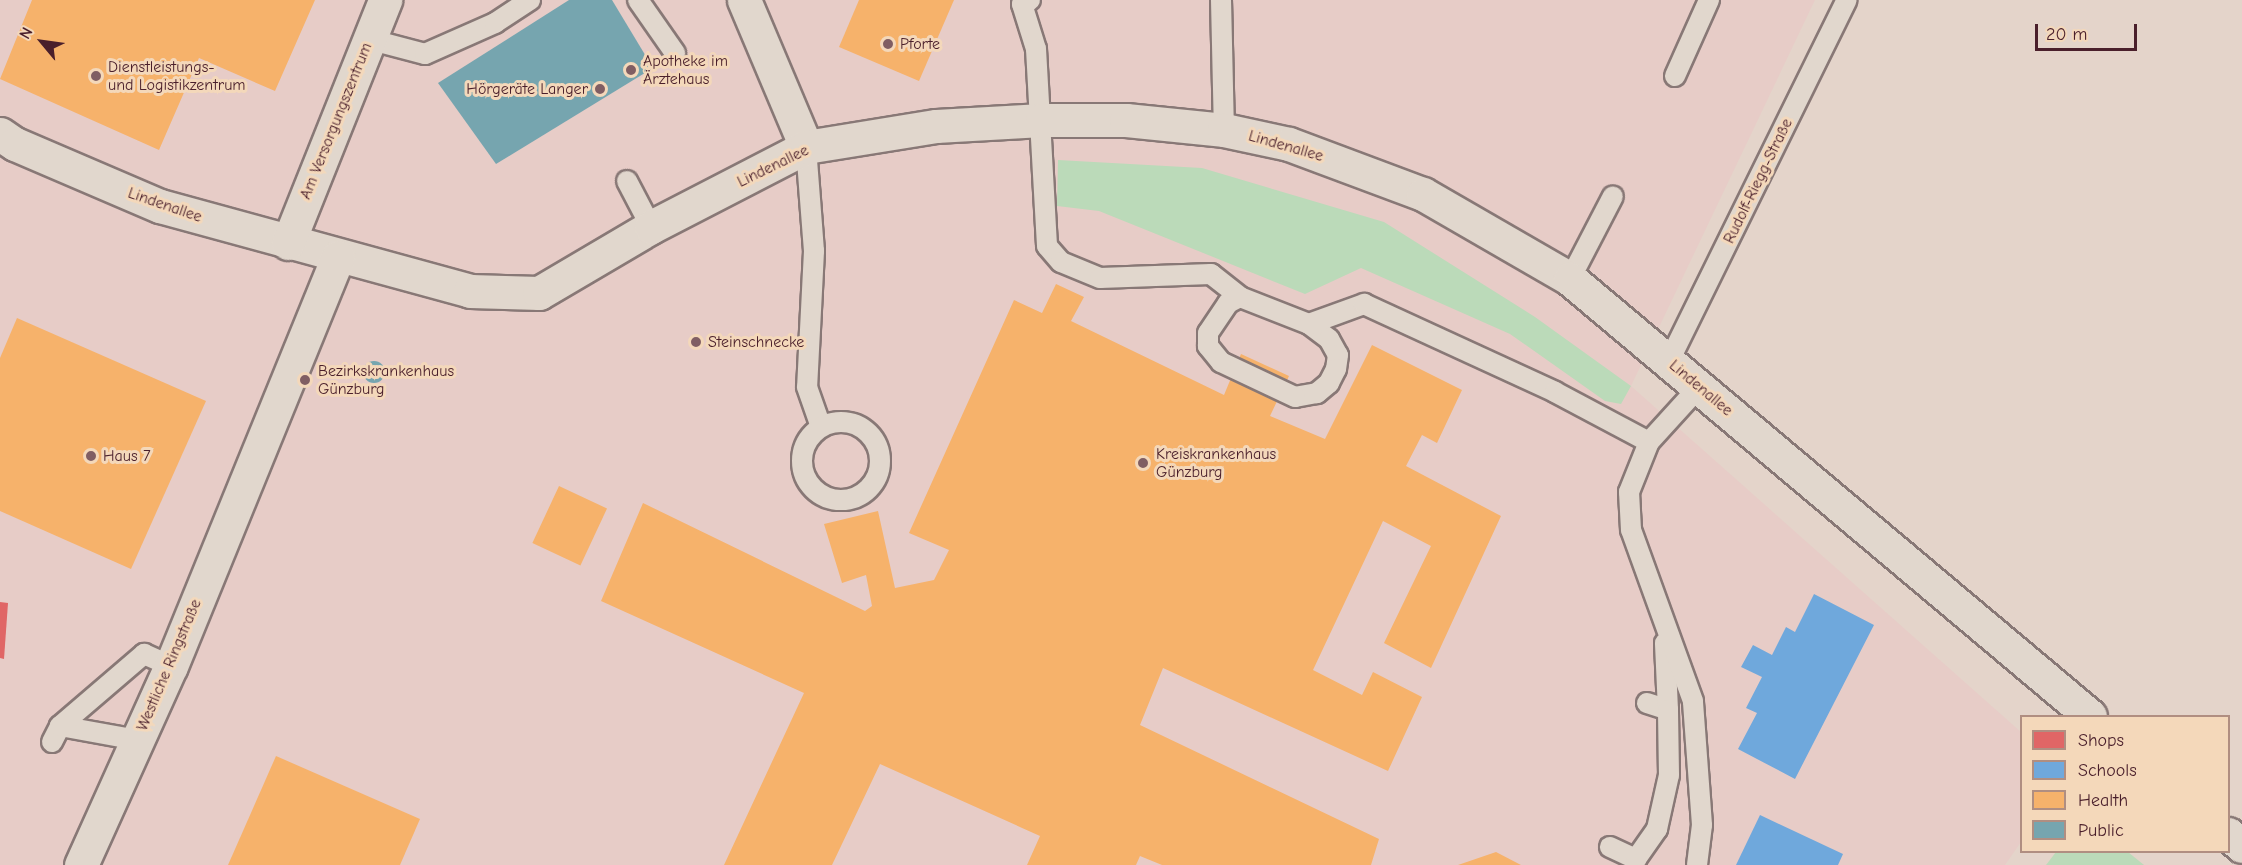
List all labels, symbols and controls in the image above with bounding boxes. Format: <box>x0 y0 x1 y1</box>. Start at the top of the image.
north arrow <box>12 12 72 72</box>
scale bar <box>2038 12 2140 50</box>
text: N <box>16 24 37 42</box>
text: 20 m <box>2046 24 2087 45</box>
place label: Pforte <box>900 34 940 54</box>
marker: Pforte <box>881 37 895 51</box>
street label: Am Versorgungszentrum <box>296 40 376 202</box>
place label: Apotheke im Ärztehaus <box>643 51 728 89</box>
place label: Dienstleistungs- und Logistikzentrum <box>108 57 246 95</box>
marker: Apotheke im Ärztehaus <box>624 63 638 77</box>
marker: Dienstleistungs- und Logistikzentrum <box>89 69 103 83</box>
place label: Hörgeräte Langer <box>466 79 588 99</box>
marker: Hörgeräte Langer <box>593 82 607 96</box>
street label: Rudolf-Riegg-Straße <box>1719 115 1797 247</box>
street label: Lindenallee <box>1246 126 1326 166</box>
street label: Lindenallee <box>734 140 812 192</box>
street label: Lindenallee <box>125 183 205 227</box>
place label: Steinschnecke <box>708 332 804 352</box>
marker: Steinschnecke <box>689 335 703 349</box>
street label: Lindenallee <box>1665 356 1737 420</box>
place label: Bezirkskrankenhaus Günzburg <box>318 361 454 399</box>
marker: Bezirkskrankenhaus Günzburg <box>296 371 314 389</box>
place label: Kreiskrankenhaus Günzburg <box>1156 444 1276 482</box>
place label: Haus 7 <box>103 446 151 466</box>
marker: Haus 7 <box>84 449 98 463</box>
marker: Kreiskrankenhaus Günzburg <box>1134 454 1152 472</box>
street label: Westliche Ringstraße <box>133 596 205 734</box>
legend <box>2020 715 2230 853</box>
text: Shops <box>2078 730 2124 751</box>
text: Schools <box>2078 760 2137 781</box>
text: Health <box>2078 790 2128 811</box>
text: Public <box>2078 820 2124 841</box>

